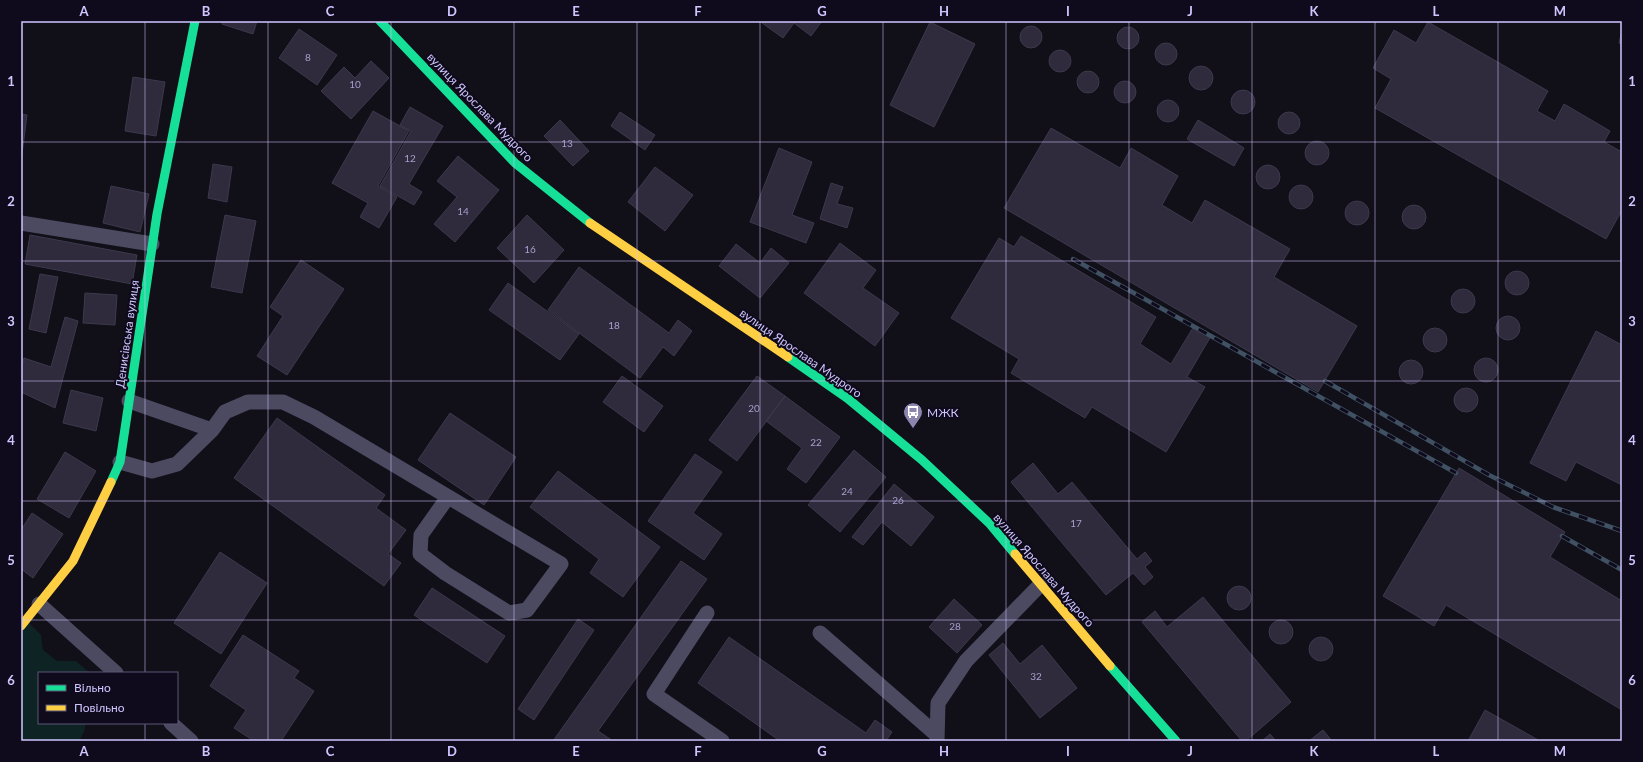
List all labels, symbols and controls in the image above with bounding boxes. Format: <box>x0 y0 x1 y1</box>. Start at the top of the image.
text: A <box>78 3 89 19</box>
text: B <box>202 3 211 19</box>
text: C <box>326 3 335 19</box>
text: D <box>447 3 457 19</box>
text: E <box>572 3 580 19</box>
text: F <box>694 3 702 19</box>
text: G <box>817 3 827 19</box>
text: H <box>939 3 949 19</box>
text: I <box>1066 3 1070 19</box>
text: J <box>1187 3 1193 19</box>
text: K <box>1310 3 1320 19</box>
text: L <box>1433 3 1440 19</box>
text: M <box>1554 3 1566 19</box>
street label: вулиця Ярослава Мудрого <box>424 49 536 165</box>
house number: 8 <box>305 51 311 63</box>
text: 1 <box>7 73 15 89</box>
text: 1 <box>1628 73 1636 89</box>
house number: 10 <box>349 78 361 90</box>
house number: 13 <box>561 137 573 149</box>
house number: 12 <box>404 152 416 164</box>
text: 2 <box>7 193 15 209</box>
text: 2 <box>1628 193 1636 209</box>
house number: 14 <box>457 205 469 217</box>
house number: 16 <box>524 243 536 255</box>
street label: Денисівська вулиця <box>112 279 142 389</box>
street label: вулиця Ярослава Мудрого <box>737 305 865 401</box>
text: 3 <box>7 313 15 329</box>
text: 3 <box>1628 313 1636 329</box>
house number: 18 <box>608 319 620 331</box>
bus stop icon: МЖК <box>902 401 924 429</box>
house number: 20 <box>748 402 760 414</box>
place label: МЖК <box>927 405 959 420</box>
text: 4 <box>7 432 15 448</box>
text: 4 <box>1628 432 1636 448</box>
house number: 22 <box>810 436 822 448</box>
house number: 24 <box>841 485 853 497</box>
house number: 26 <box>892 494 904 506</box>
street label: вулиця Ярослава Мудрого <box>991 510 1098 630</box>
house number: 17 <box>1070 517 1082 529</box>
text: 5 <box>7 552 15 568</box>
text: 5 <box>1628 552 1636 568</box>
house number: 28 <box>949 620 961 632</box>
house number: 32 <box>1030 670 1042 682</box>
text: 6 <box>7 672 15 688</box>
legend <box>38 672 178 724</box>
text: 6 <box>1628 672 1636 688</box>
text: Вільно <box>74 680 111 695</box>
text: Повільно <box>74 700 125 715</box>
text: A <box>78 743 89 759</box>
text: B <box>202 743 211 759</box>
text: C <box>326 743 335 759</box>
text: D <box>447 743 457 759</box>
text: E <box>572 743 580 759</box>
text: F <box>694 743 702 759</box>
text: G <box>817 743 827 759</box>
text: H <box>939 743 949 759</box>
text: I <box>1066 743 1070 759</box>
text: J <box>1187 743 1193 759</box>
text: K <box>1310 743 1320 759</box>
text: L <box>1433 743 1440 759</box>
text: M <box>1554 743 1566 759</box>

